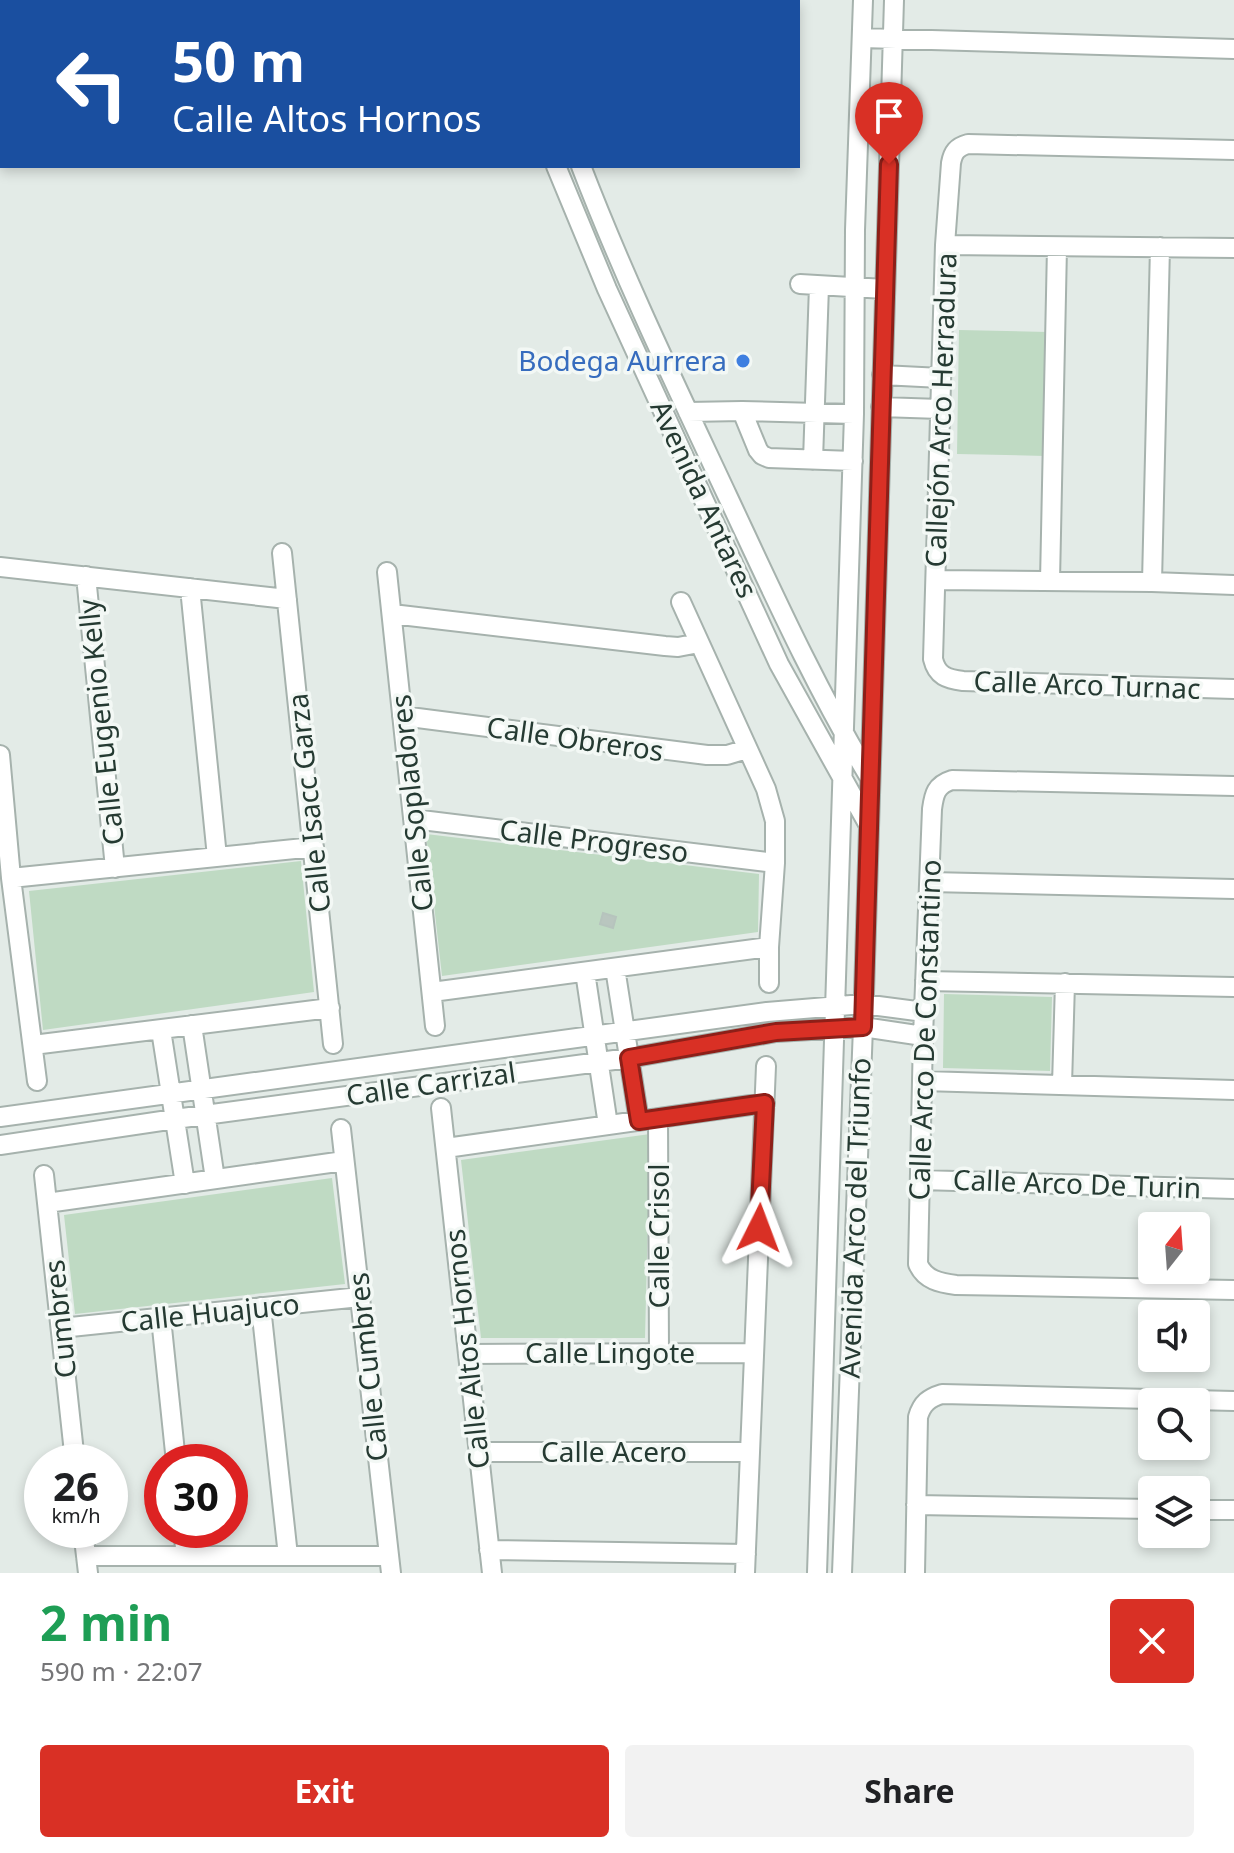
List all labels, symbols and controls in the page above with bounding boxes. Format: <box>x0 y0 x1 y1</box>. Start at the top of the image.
text: 50 m <box>172 22 305 98</box>
icon: left <box>40 32 144 136</box>
pin <box>855 82 923 164</box>
text: Calle Altos Hornos <box>172 94 481 143</box>
icon: arrive <box>867 94 911 138</box>
street label: Callejón Arco Herradura <box>916 252 964 568</box>
place label: Bodega Aurrera <box>518 341 727 379</box>
marker: Bodega Aurrera <box>734 352 752 370</box>
street label: Avenida Antares <box>642 394 767 604</box>
street label: Calle Eugenio Kelly <box>68 596 132 847</box>
street label: Calle Arco Turnac <box>973 661 1201 707</box>
street label: Calle Isacc Garza <box>278 692 338 915</box>
street label: Calle Sopladores <box>381 693 441 913</box>
street label: Calle Obreros <box>484 707 666 769</box>
street label: Calle Progreso <box>497 810 691 870</box>
street label: Calle Arco De Constantino <box>899 859 949 1201</box>
street label: Calle Carrizal <box>344 1052 518 1114</box>
street label: Avenida Arco del Triunfo <box>829 1057 879 1379</box>
street label: Calle Arco De Turin <box>952 1160 1202 1206</box>
street label: Calle Crisol <box>639 1164 677 1309</box>
position arrow <box>717 1186 801 1270</box>
north arrow <box>1138 1212 1210 1284</box>
map controls <box>1138 1212 1210 1548</box>
street label: Calle Altos Hornos <box>435 1227 497 1471</box>
street label: Cumbres <box>34 1258 84 1380</box>
street label: Calle Cumbres <box>338 1271 396 1463</box>
street label: Calle Huajuco <box>119 1284 301 1340</box>
button: sound <box>1138 1300 1210 1372</box>
street label: Calle Lingote <box>525 1333 695 1371</box>
button: search <box>1138 1388 1210 1460</box>
street label: Calle Acero <box>541 1432 687 1470</box>
speed limit sign: 30 <box>144 1444 248 1548</box>
text: 26 <box>53 1458 99 1513</box>
button: layers <box>1138 1476 1210 1548</box>
text: km/h <box>51 1502 101 1529</box>
text: 2 min <box>40 1590 172 1655</box>
button: close <box>1110 1599 1194 1683</box>
text: 590 m · 22:07 <box>40 1653 203 1689</box>
button: Exit <box>40 1745 609 1837</box>
button: Share <box>625 1745 1194 1837</box>

